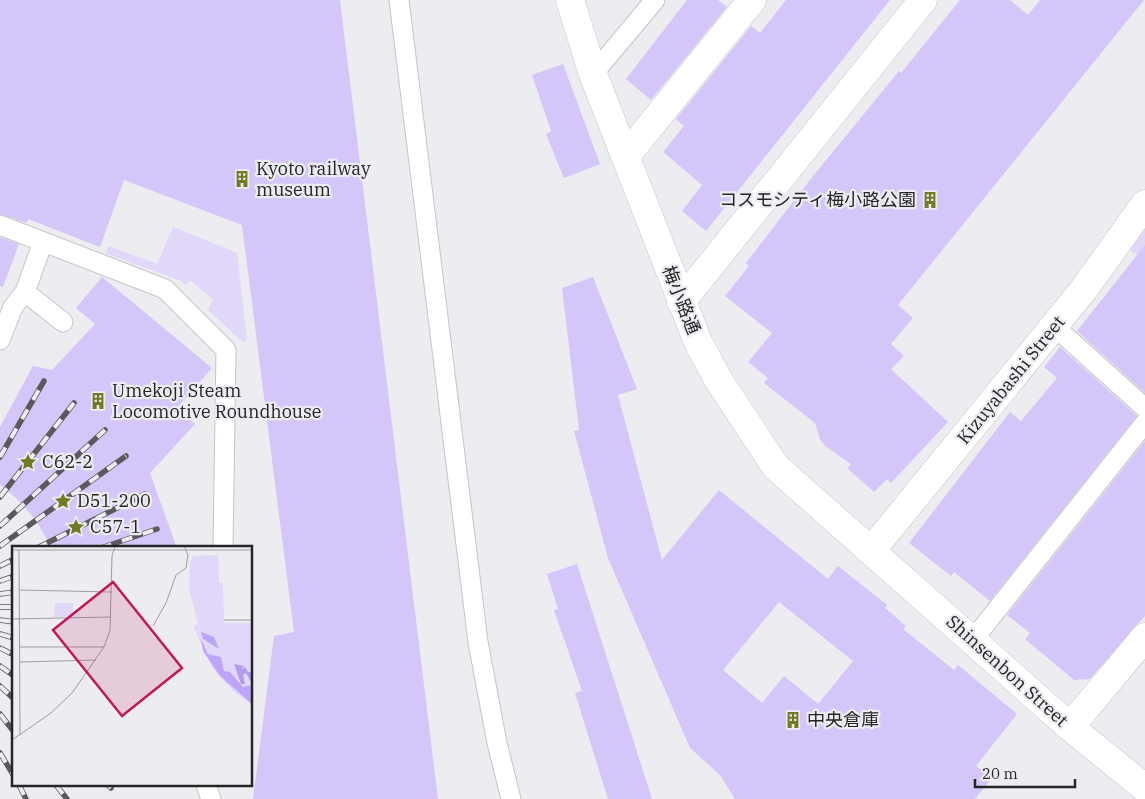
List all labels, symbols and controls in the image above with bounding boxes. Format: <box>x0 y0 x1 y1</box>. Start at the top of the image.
place label: Kyoto railway museum <box>256 157 371 201</box>
building icon: Kyoto railway museum <box>232 169 252 189</box>
place label: コスモシティ梅小路公園 <box>719 188 916 211</box>
building icon: コスモシティ梅小路公園 <box>920 190 940 210</box>
street label: 梅小路通 <box>657 262 706 337</box>
street label: Kizuyabashi Street <box>952 311 1070 449</box>
place label: Umekoji Steam Locomotive Roundhouse <box>112 379 321 423</box>
building icon: Umekoji Steam Locomotive Roundhouse <box>88 391 108 411</box>
place label: C62-2 <box>42 450 93 473</box>
place icon: C62-2 <box>18 452 38 472</box>
place label: D51-200 <box>77 489 151 512</box>
place icon: D51-200 <box>53 491 73 511</box>
place label: C57-1 <box>90 515 141 538</box>
place icon: C57-1 <box>66 517 86 537</box>
inset map <box>12 546 252 786</box>
street label: Shinsenbon Street <box>942 610 1073 731</box>
place label: 中央倉庫 <box>807 708 879 731</box>
building icon: 中央倉庫 <box>783 710 803 730</box>
scale bar <box>975 756 1075 788</box>
text: 20 m <box>982 764 1018 783</box>

